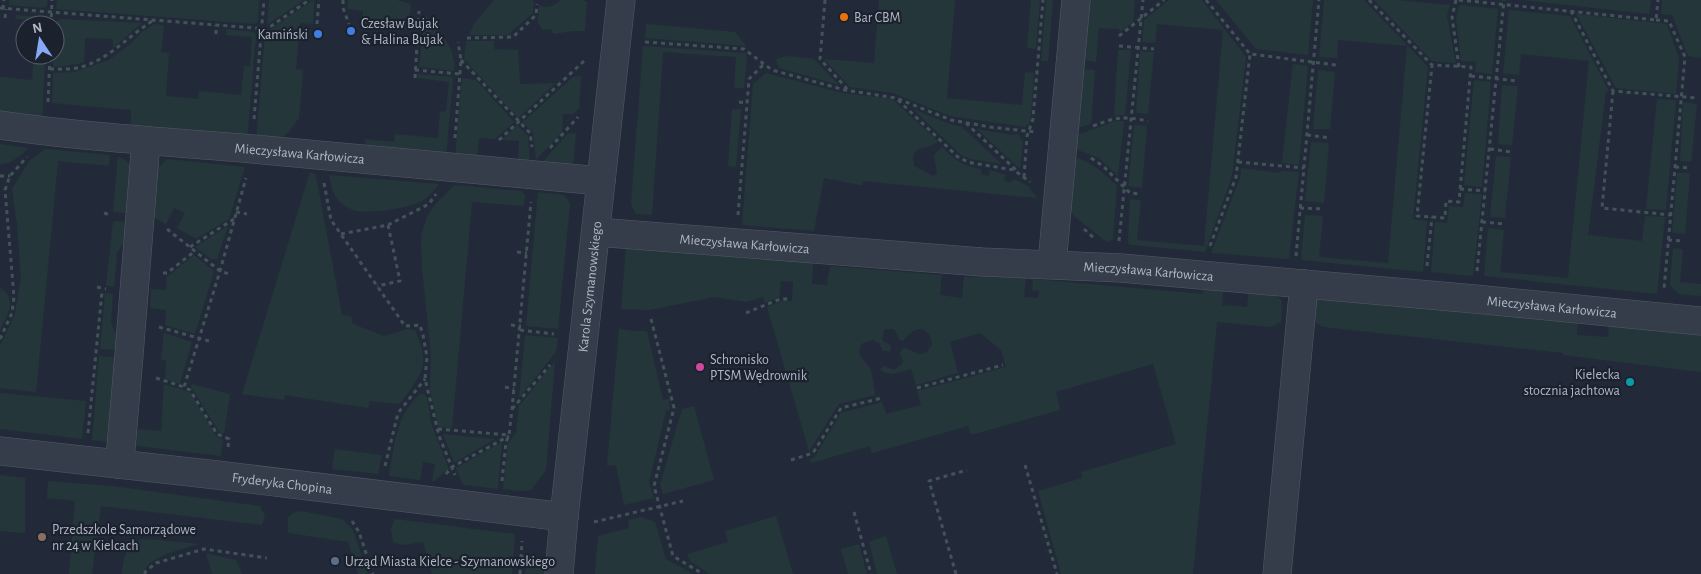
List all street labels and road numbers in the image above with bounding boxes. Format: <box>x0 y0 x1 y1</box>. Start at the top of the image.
street label: Mieczysława Karłowicza <box>234 142 366 167</box>
street label: Karola Szymanowskiego <box>576 220 605 353</box>
street label: Mieczysława Karłowicza <box>679 233 811 257</box>
street label: Mieczysława Karłowicza <box>1083 260 1215 284</box>
street label: Mieczysława Karłowicza <box>1486 294 1618 321</box>
street label: Fryderyka Chopina <box>231 471 334 497</box>

